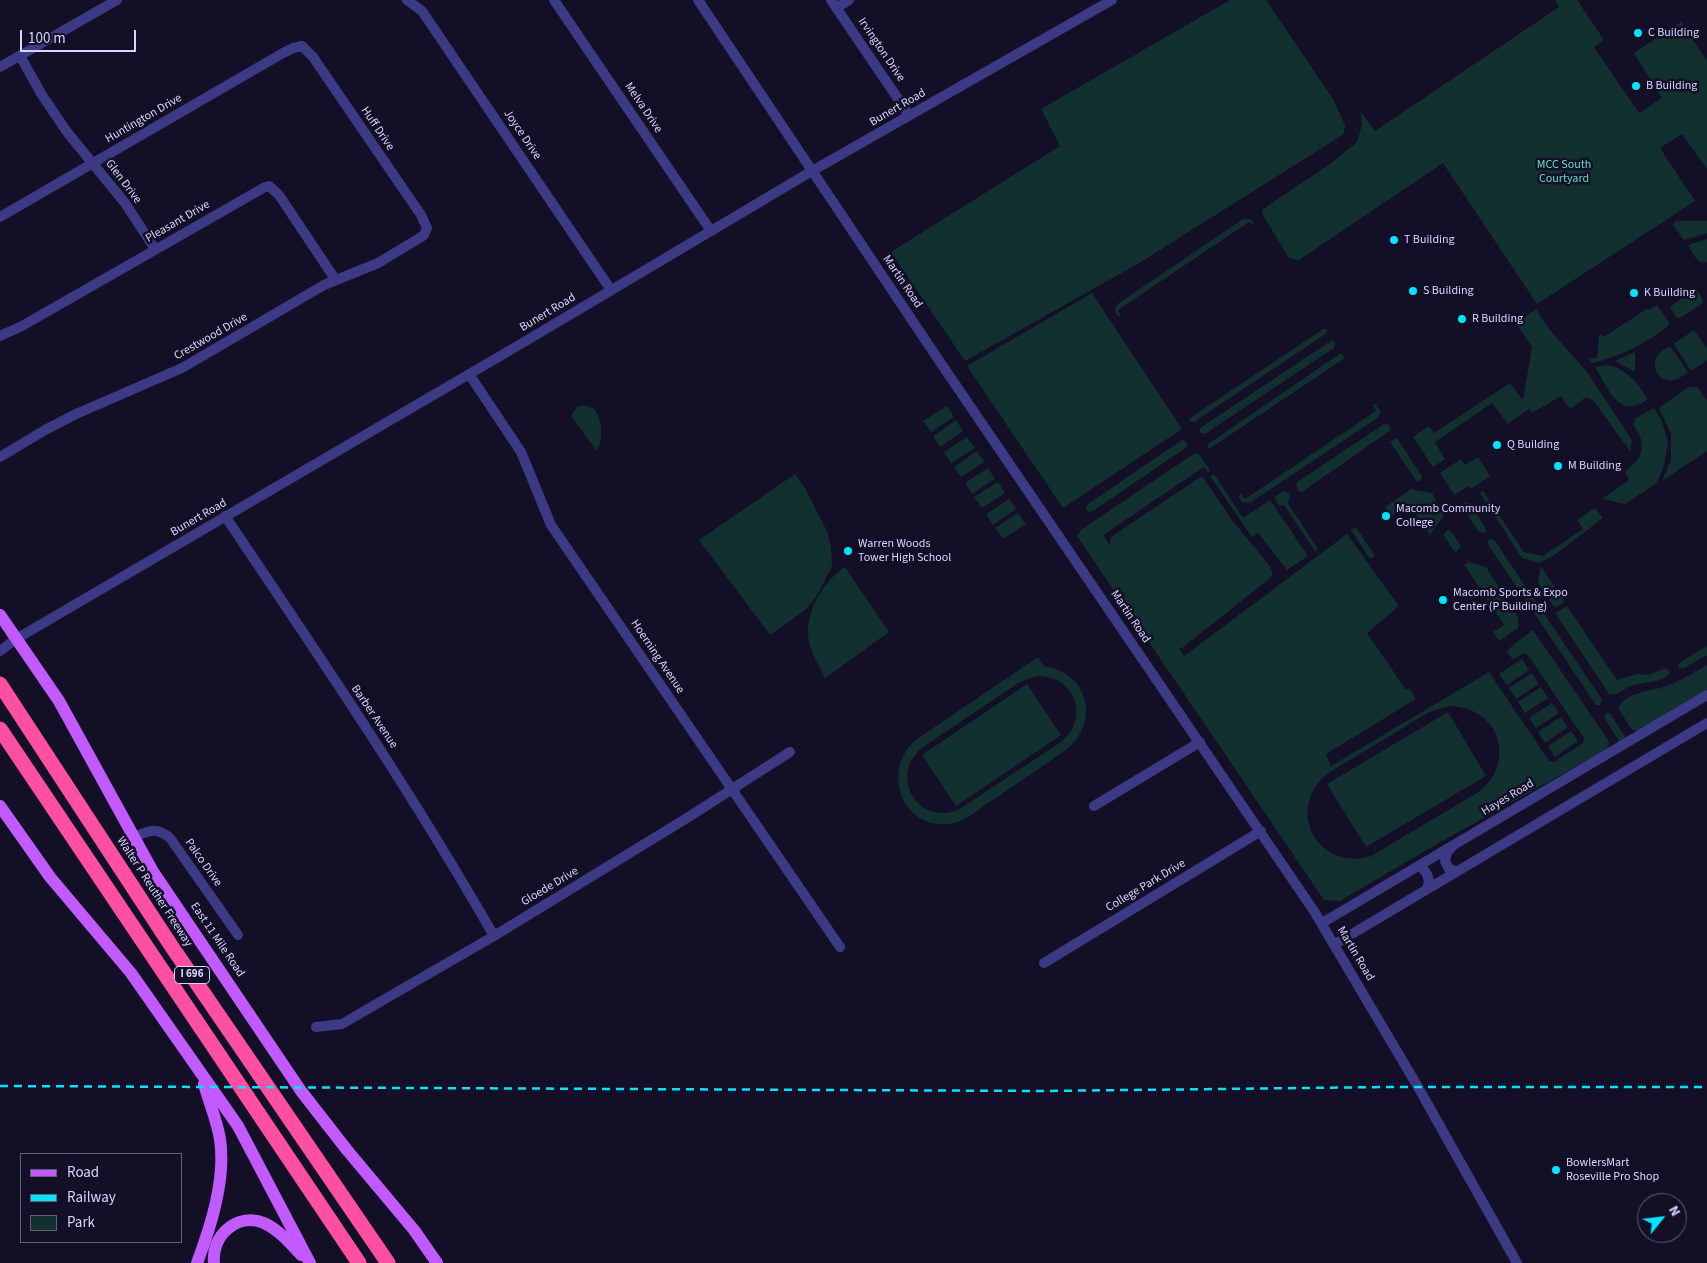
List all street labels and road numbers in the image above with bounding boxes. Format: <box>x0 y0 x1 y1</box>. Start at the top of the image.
street label: Irvington Drive <box>854 15 908 85</box>
street label: Melva Drive <box>621 80 665 136</box>
street label: Bunert Road <box>867 86 929 130</box>
street label: Huntington Drive <box>103 91 185 147</box>
street label: Huff Drive <box>357 104 397 154</box>
street label: Joyce Drive <box>500 107 544 163</box>
street label: Glen Drive <box>102 157 144 207</box>
street label: Pleasant Drive <box>143 198 213 246</box>
street label: Martin Road <box>879 253 925 311</box>
street label: Bunert Road <box>518 291 578 335</box>
street label: Crestwood Drive <box>172 310 250 364</box>
street label: Bunert Road <box>168 496 230 540</box>
street label: Martin Road <box>1107 588 1153 646</box>
street label: Hoerning Avenue <box>627 617 687 697</box>
street label: Barber Avenue <box>348 683 400 751</box>
street label: Hayes Road <box>1479 777 1537 819</box>
street label: Walter P Reuther Freeway <box>113 834 195 950</box>
street label: Palco Drive <box>181 836 225 890</box>
street label: College Park Drive <box>1104 857 1188 915</box>
street label: Gloede Drive <box>519 864 581 910</box>
street label: East 11 Mile Road <box>187 900 247 980</box>
street label: Martin Road <box>1333 924 1377 984</box>
road number: I 696 <box>174 966 210 984</box>

